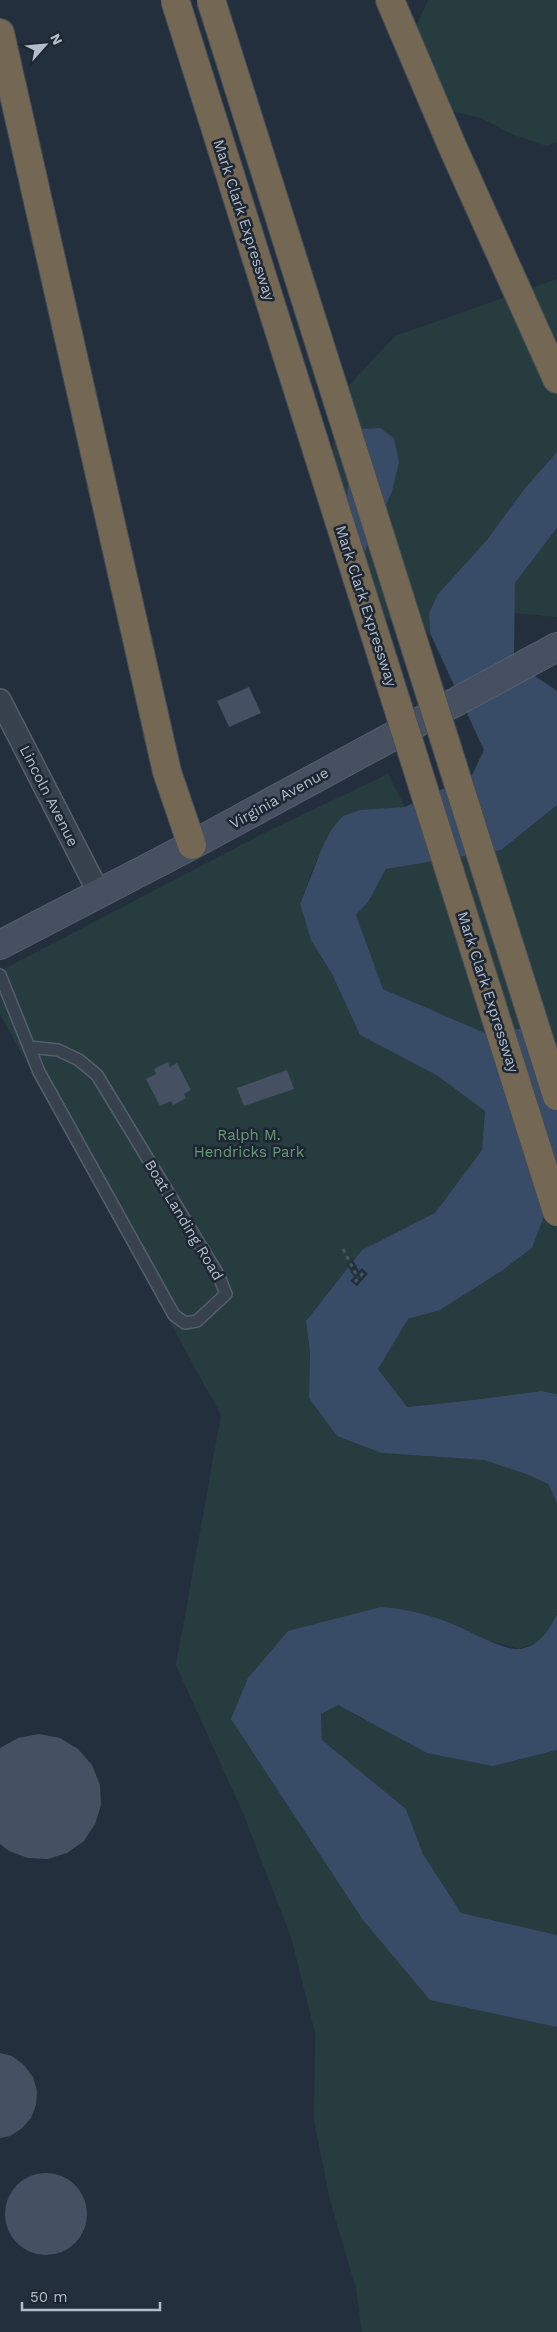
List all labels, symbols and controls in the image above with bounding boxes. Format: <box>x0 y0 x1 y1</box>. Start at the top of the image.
north arrow <box>20 20 70 70</box>
text: N <box>47 31 66 47</box>
street label: Mark Clark Expressway <box>209 137 279 303</box>
street label: Mark Clark Expressway <box>331 523 401 689</box>
street label: Lincoln Avenue <box>16 742 82 850</box>
street label: Virginia Avenue <box>226 763 332 833</box>
street label: Mark Clark Expressway <box>453 909 523 1075</box>
park label: Ralph M. Hendricks Park <box>194 1126 305 1161</box>
street label: Boat Landing Road <box>141 1156 227 1284</box>
scale bar <box>22 2280 160 2312</box>
text: 50 m <box>30 2288 67 2306</box>

